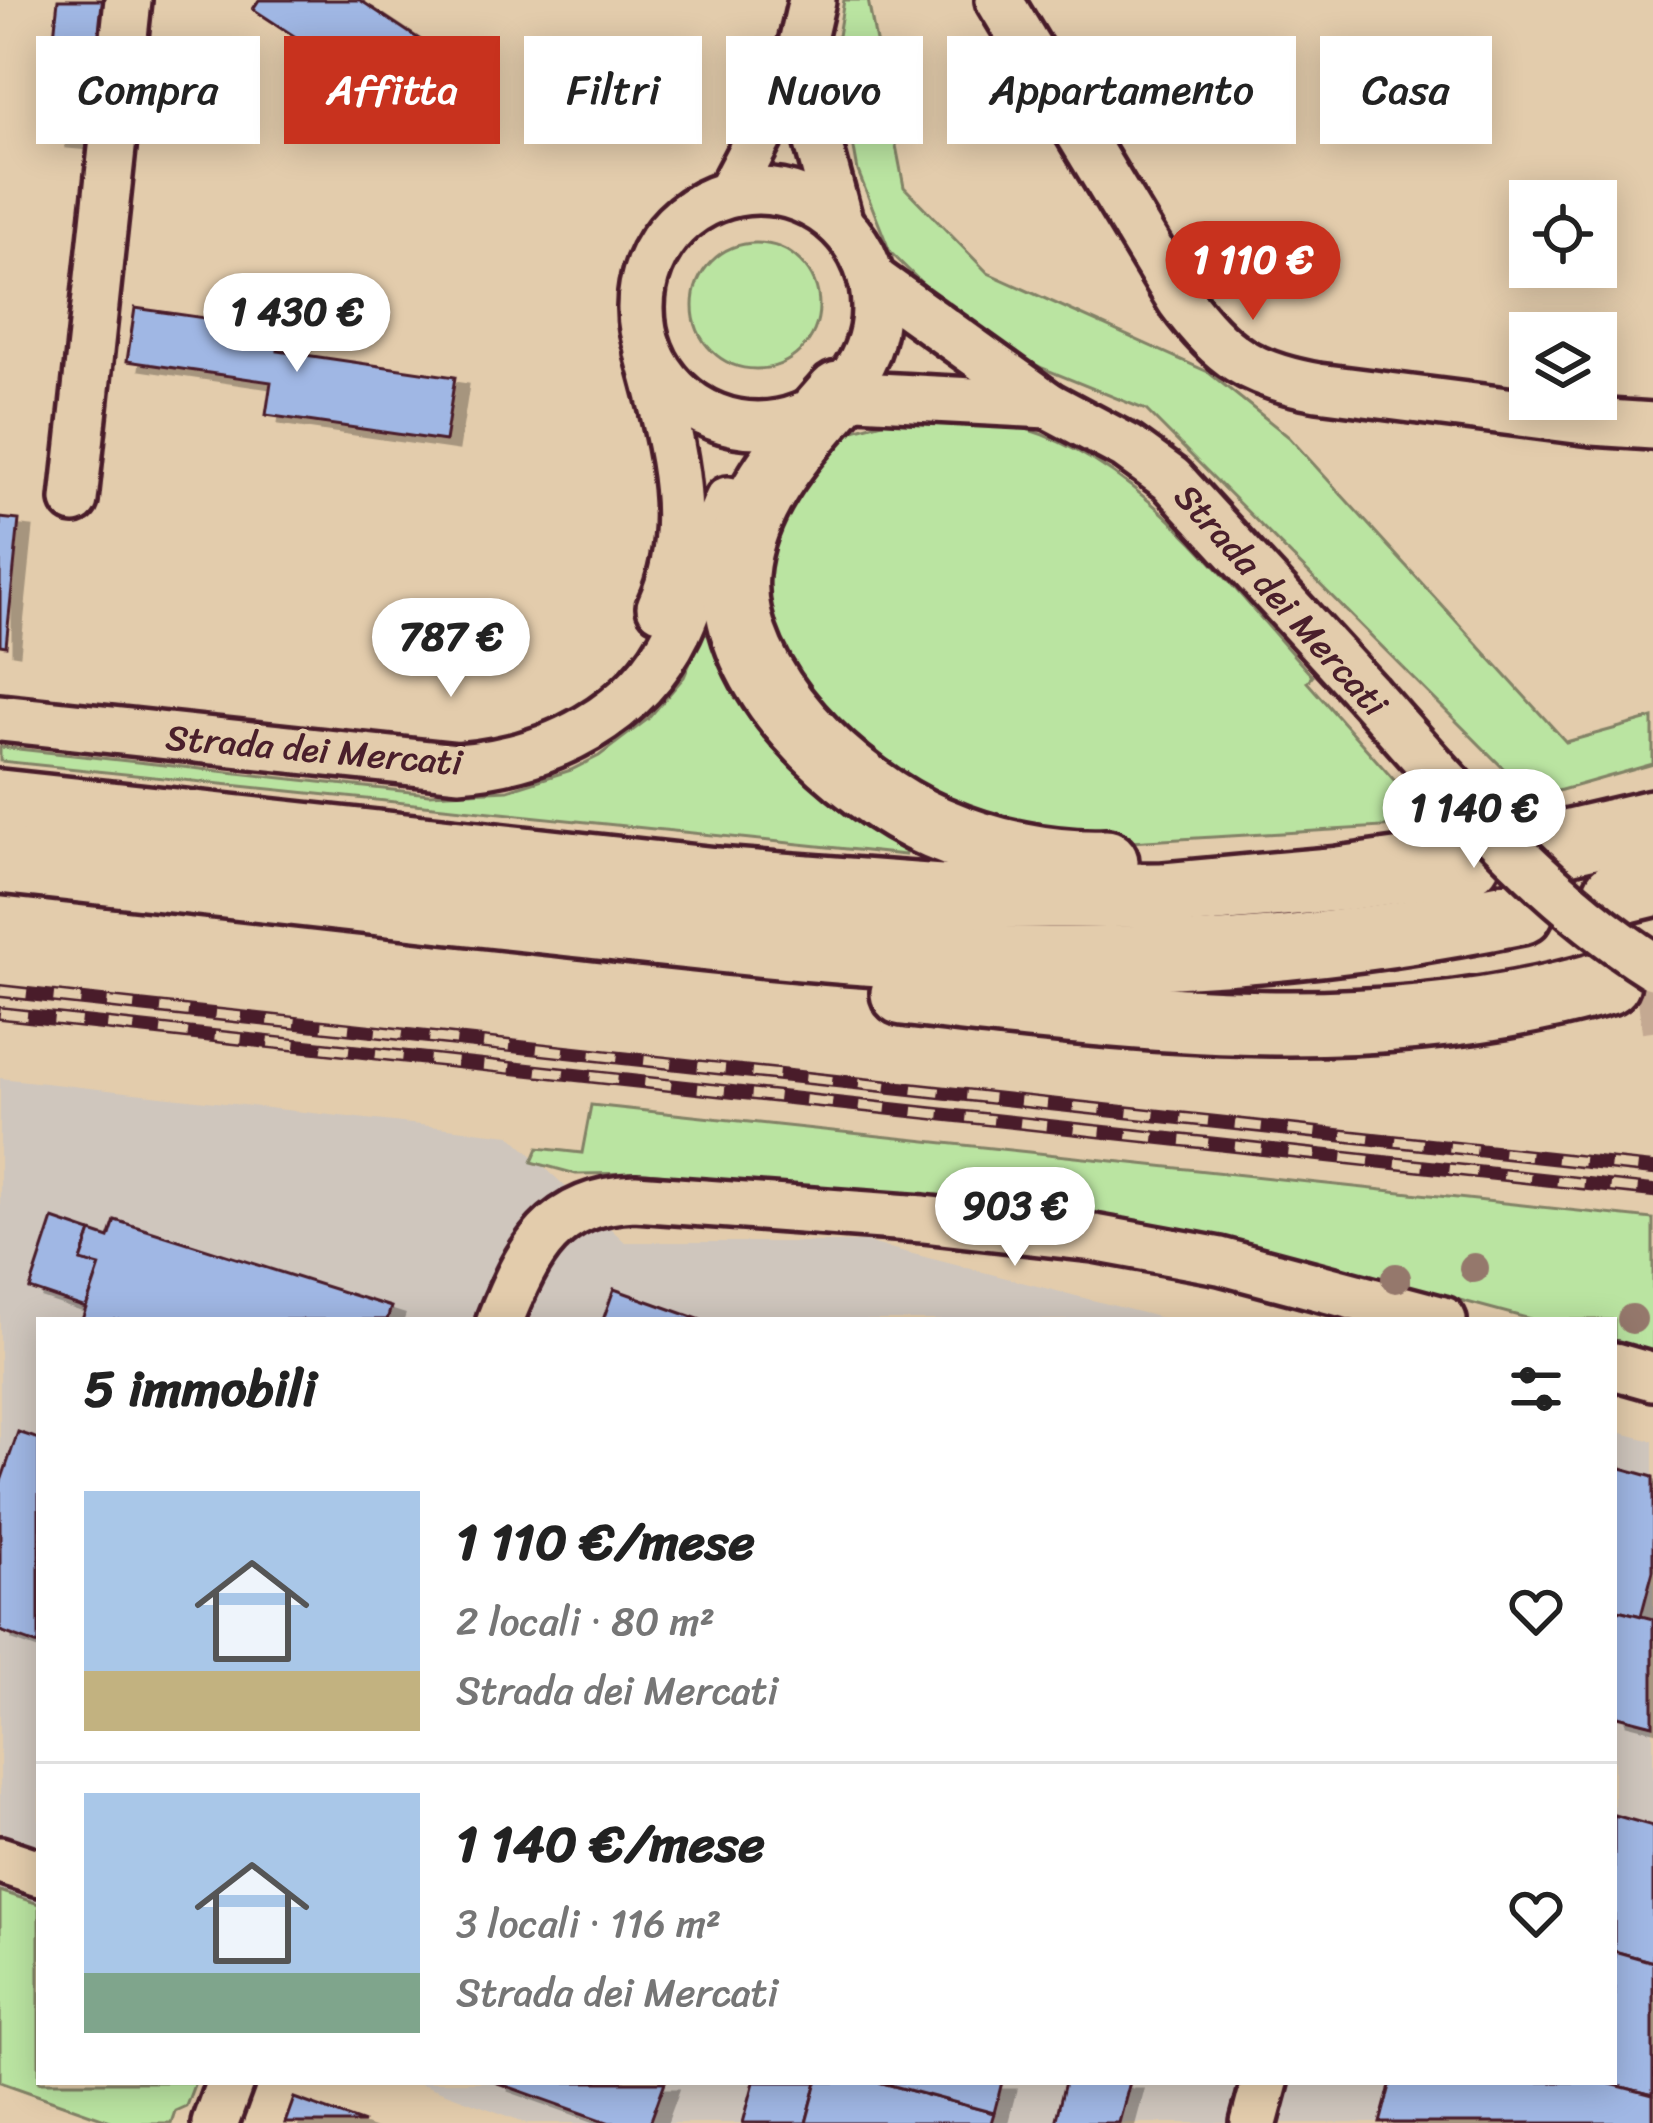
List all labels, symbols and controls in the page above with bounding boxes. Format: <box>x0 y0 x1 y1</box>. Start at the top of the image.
chip: Compra <box>36 36 260 144</box>
chip: Affitta <box>284 36 500 144</box>
chip: Filtri <box>524 36 702 144</box>
chip: Nuovo <box>726 36 923 144</box>
chip: Appartamento <box>947 36 1296 144</box>
chip: Casa <box>1320 36 1492 144</box>
map controls <box>1509 180 1617 420</box>
button: locate <box>1509 180 1617 288</box>
pin: 1 110 € <box>1142 221 1364 323</box>
text: 1 110 € <box>1192 225 1314 294</box>
pin: 1 430 € <box>186 273 408 375</box>
text: 1 430 € <box>230 277 364 346</box>
button: layers <box>1509 312 1617 420</box>
street label: Strada dei Mercati <box>1158 468 1405 733</box>
pin: 787 € <box>367 598 535 700</box>
text: 787 € <box>399 602 503 671</box>
street label: Strada dei Mercati <box>163 705 466 795</box>
pin: 1 140 € <box>1363 769 1585 871</box>
text: 1 140 € <box>1410 773 1538 842</box>
pin: 903 € <box>931 1167 1099 1269</box>
text: 903 € <box>962 1171 1068 1240</box>
text: 5 immobili <box>84 1344 317 1434</box>
icon: filters <box>1503 1356 1569 1422</box>
text: 1 110 €/mese <box>456 1497 755 1587</box>
icon: home <box>180 1539 324 1683</box>
icon: heart <box>1503 1578 1569 1644</box>
text: 2 locali · 80 m² <box>456 1587 715 1656</box>
text: Strada dei Mercati <box>456 1656 778 1725</box>
text: 1 140 €/mese <box>456 1799 765 1889</box>
icon: home <box>180 1841 324 1985</box>
icon: heart <box>1503 1880 1569 1946</box>
text: 3 locali · 116 m² <box>456 1889 721 1958</box>
text: Strada dei Mercati <box>456 1958 778 2027</box>

